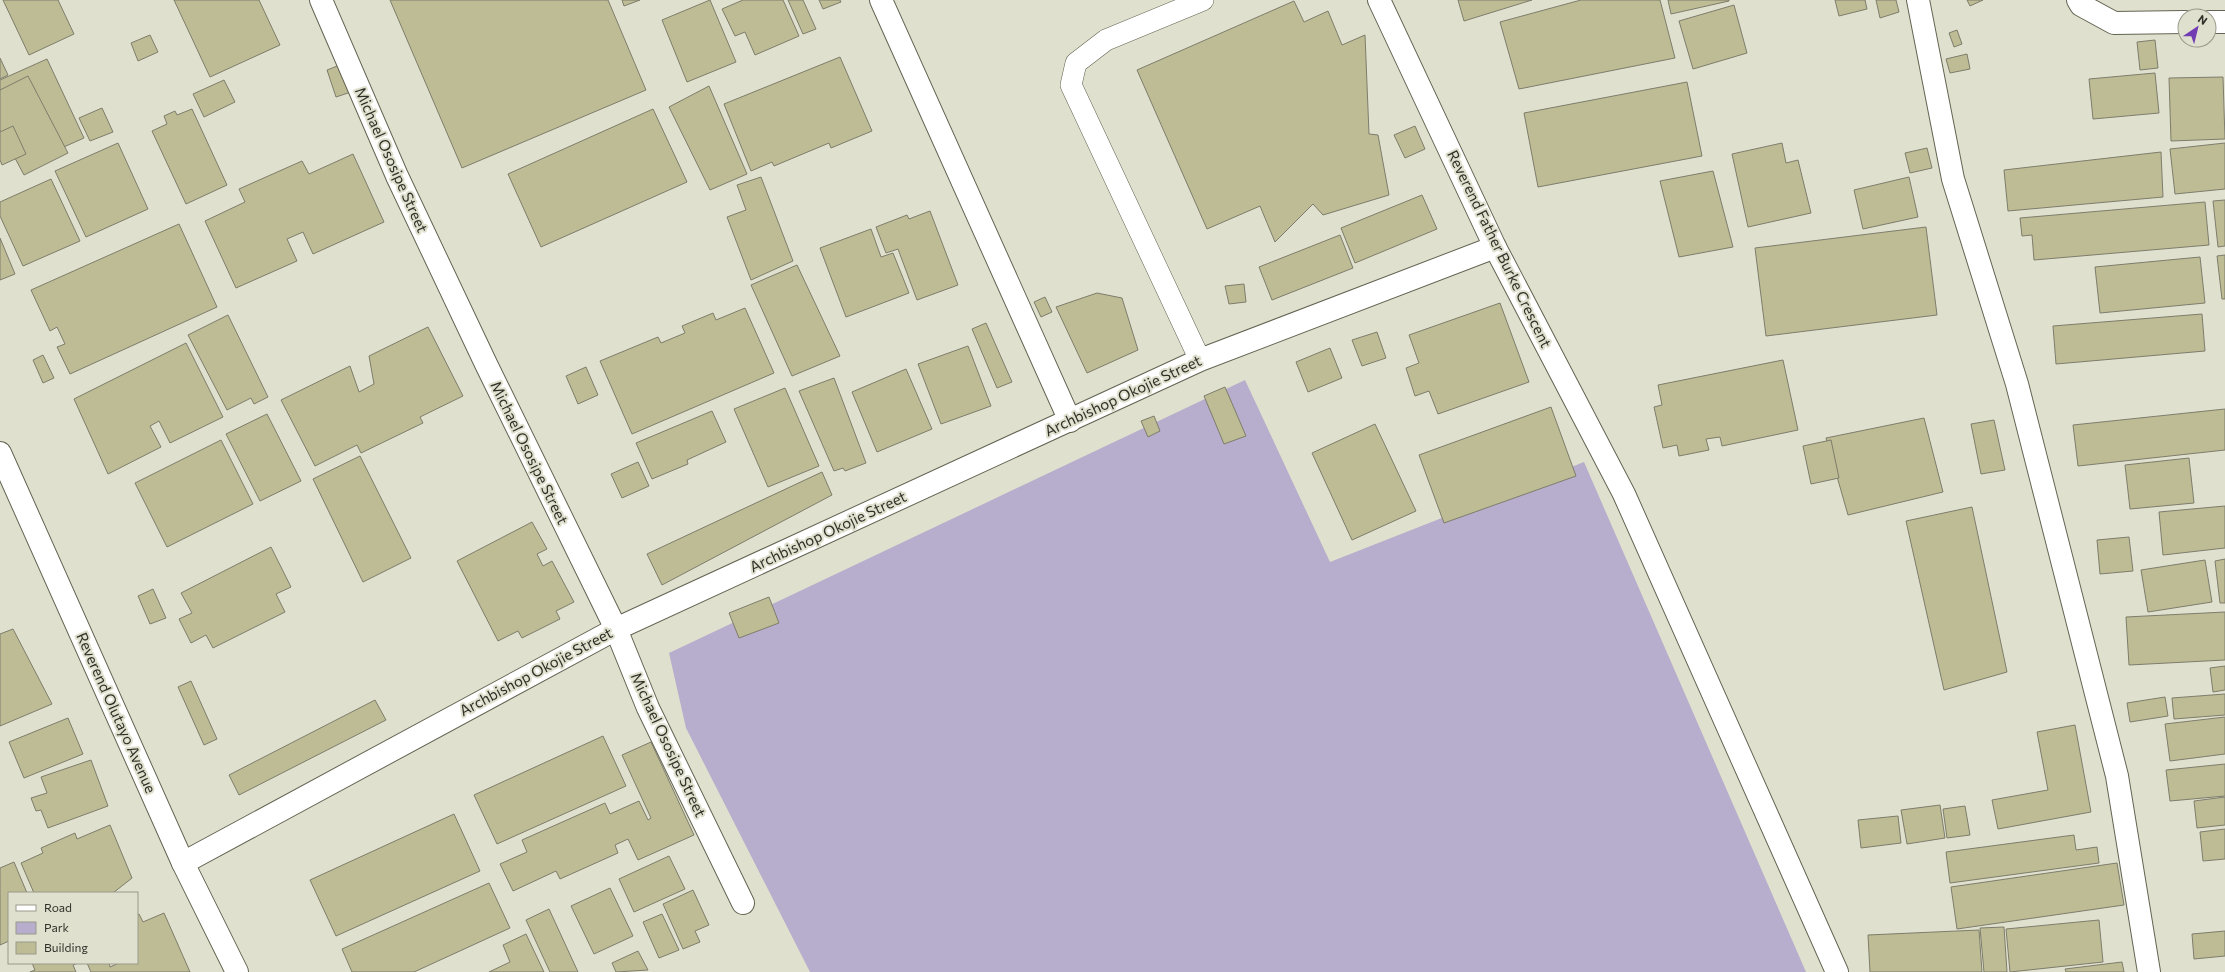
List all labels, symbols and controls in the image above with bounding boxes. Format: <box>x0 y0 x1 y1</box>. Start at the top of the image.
north arrow <box>2177 8 2217 48</box>
text: N <box>2196 12 2210 27</box>
street label: Michael Ososipe Street <box>352 84 432 235</box>
street label: Reverend Father Burke Crescent <box>1444 147 1556 350</box>
street label: Archbishop Okojie Street <box>1041 351 1204 439</box>
street label: Michael Ososipe Street <box>487 378 572 527</box>
street label: Archbishop Okojie Street <box>746 487 909 575</box>
street label: Archbishop Okojie Street <box>456 623 615 719</box>
street label: Reverend Olutayo Avenue <box>73 629 161 796</box>
street label: Michael Ososipe Street <box>628 669 710 820</box>
legend <box>8 892 138 964</box>
text: Road <box>44 900 72 914</box>
text: Park <box>44 920 70 934</box>
text: Building <box>44 940 88 954</box>

